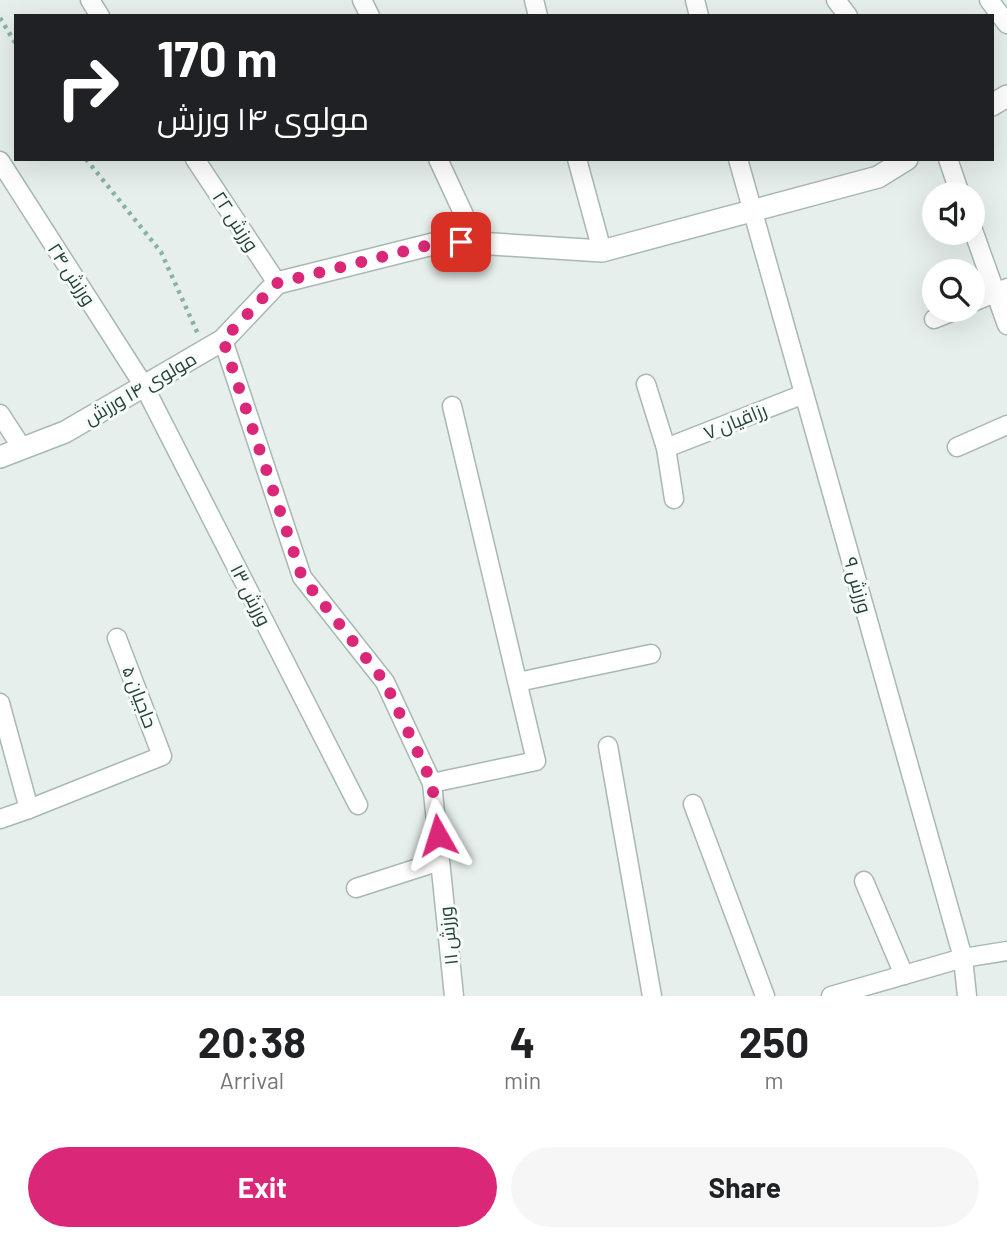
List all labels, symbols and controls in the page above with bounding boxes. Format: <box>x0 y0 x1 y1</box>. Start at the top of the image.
text: 170 m <box>157 28 277 87</box>
icon: right <box>42 42 133 133</box>
text: مولوی ۱۴ ورزش <box>157 98 369 136</box>
map controls <box>922 182 985 322</box>
button: sound <box>922 182 985 245</box>
street label: ورزش ۲۲ <box>208 186 264 256</box>
pin <box>431 212 491 272</box>
icon: arrive <box>442 223 480 261</box>
street label: ورزش ۲۴ <box>43 238 101 310</box>
button: search <box>922 259 985 322</box>
street label: مولوی ۱۴ ورزش <box>79 346 201 430</box>
street label: رزاقیان ۷ <box>700 397 770 445</box>
street label: ورزش ۹ <box>839 554 877 616</box>
street label: ورزش ۱۳ <box>225 560 277 630</box>
street label: حاجیان ۵ <box>117 662 163 732</box>
position arrow <box>401 798 475 872</box>
street label: ورزش ۱۱ <box>433 905 463 967</box>
text: 20:38 <box>198 1016 306 1066</box>
text: 4 <box>510 1016 535 1066</box>
text: 250 <box>739 1016 809 1066</box>
text: Arrival <box>220 1066 284 1094</box>
text: min <box>504 1066 541 1094</box>
text: m <box>765 1066 784 1094</box>
button: Exit <box>28 1147 497 1227</box>
button: Share <box>511 1147 979 1227</box>

